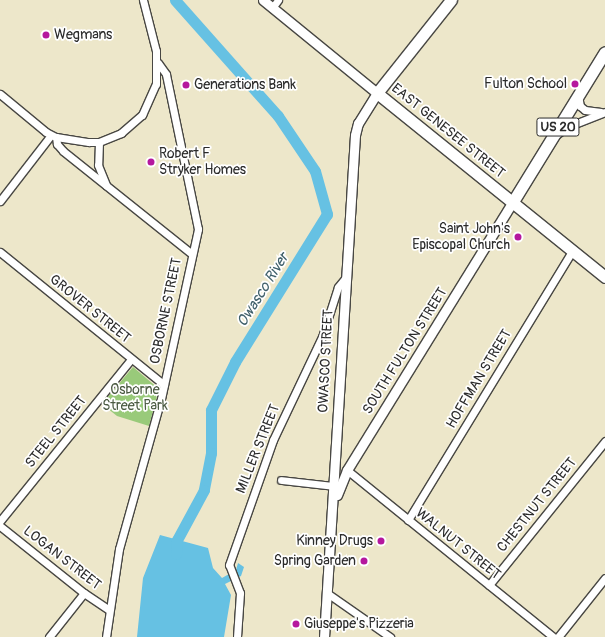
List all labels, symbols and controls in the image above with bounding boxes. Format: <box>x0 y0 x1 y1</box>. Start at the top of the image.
place label: Wegmans <box>54 27 112 43</box>
marker: Wegmans <box>41 30 51 40</box>
place label: Fulton School <box>484 76 567 92</box>
place label: Generations Bank <box>194 77 296 93</box>
marker: Fulton School <box>570 79 580 89</box>
marker: Generations Bank <box>181 80 191 90</box>
street label: EAST GENESEE STREET <box>388 80 508 182</box>
road number: US 20 <box>536 116 580 138</box>
place label: Robert F Stryker Homes <box>159 146 246 178</box>
marker: Robert F Stryker Homes <box>146 157 156 167</box>
place label: Saint John's Episcopal Church <box>412 221 510 254</box>
marker: Saint John's Episcopal Church <box>513 232 523 242</box>
water label: Owasco River <box>233 250 293 330</box>
street label: OSBORNE STREET <box>147 256 185 366</box>
street label: GROVER STREET <box>46 271 134 347</box>
street label: SOUTH FULTON STREET <box>359 285 451 417</box>
street label: OWASCO STREET <box>315 309 337 413</box>
street label: HOFFMAN STREET <box>443 326 515 432</box>
park label: Osborne Street Park <box>102 382 168 414</box>
street label: STEEL STREET <box>22 393 90 471</box>
street label: MILLER STREET <box>232 402 284 496</box>
street label: CHESTNUT STREET <box>494 454 580 556</box>
street label: WALNUT STREET <box>412 505 504 583</box>
street label: LOGAN STREET <box>20 522 104 594</box>
place label: Kinney Drugs <box>296 533 373 549</box>
marker: Kinney Drugs <box>376 536 386 546</box>
place label: Spring Garden <box>274 553 356 569</box>
marker: Spring Garden <box>359 556 369 566</box>
place label: Giuseppe's Pizzeria <box>304 616 414 632</box>
marker: Giuseppe's Pizzeria <box>291 619 301 629</box>

